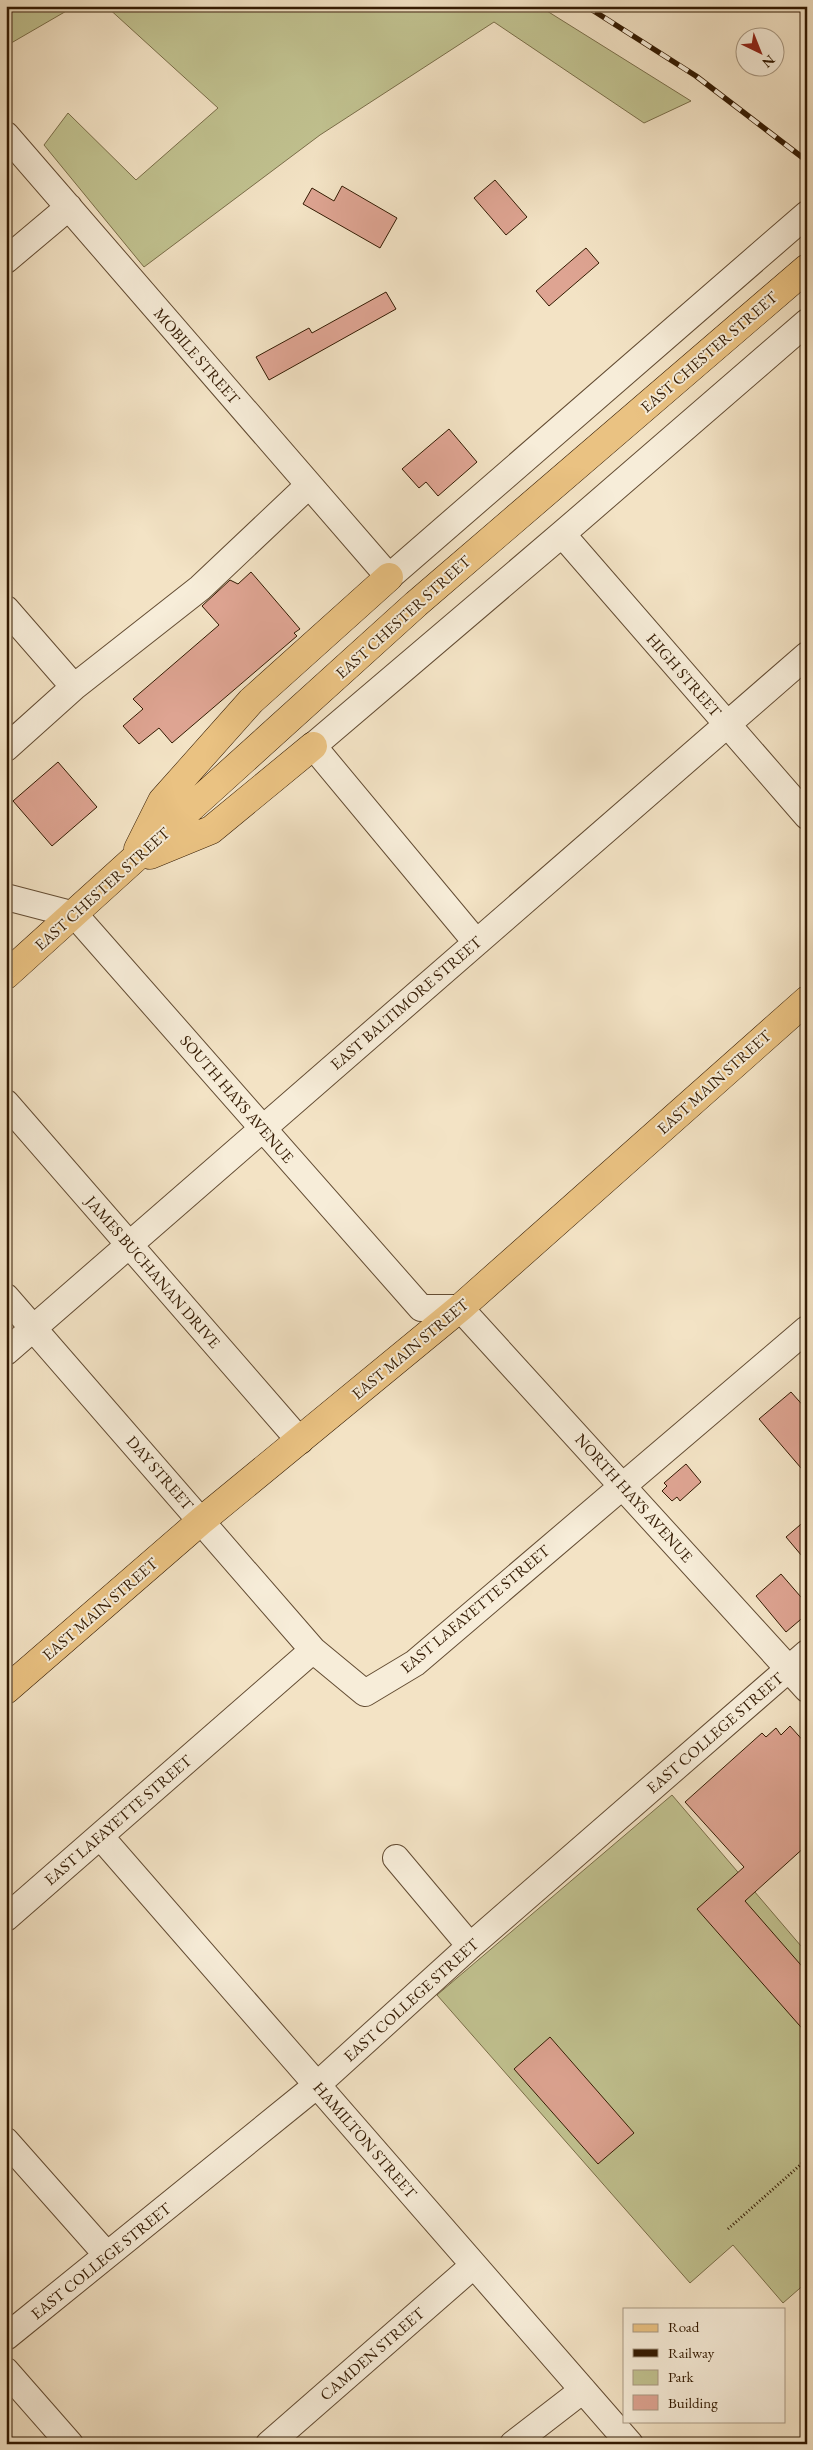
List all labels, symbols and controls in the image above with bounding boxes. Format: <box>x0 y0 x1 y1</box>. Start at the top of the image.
north arrow <box>736 28 786 78</box>
text: N <box>758 51 779 72</box>
street label: EAST CHESTER STREET <box>636 287 782 417</box>
street label: MOBILE STREET <box>149 303 245 409</box>
street label: EAST CHESTER STREET <box>331 550 475 683</box>
street label: HIGH STREET <box>642 629 726 722</box>
street label: EAST CHESTER STREET <box>30 822 174 955</box>
street label: EAST BALTIMORE STREET <box>326 931 486 1075</box>
street label: EAST MAIN STREET <box>653 1025 776 1139</box>
street label: SOUTH HAYS AVENUE <box>176 1031 298 1167</box>
street label: JAMES BUCHANAN DRIVE <box>80 1190 225 1353</box>
street label: EAST MAIN STREET <box>347 1294 473 1404</box>
street label: NORTH HAYS AVENUE <box>571 1429 697 1567</box>
street label: DAY STREET <box>122 1431 198 1515</box>
street label: EAST LAFAYETTE STREET <box>396 1540 554 1678</box>
street label: EAST MAIN STREET <box>38 1553 162 1665</box>
street label: EAST COLLEGE STREET <box>642 1668 788 1798</box>
street label: EAST LAFAYETTE STREET <box>40 1750 196 1890</box>
street label: EAST COLLEGE STREET <box>339 1933 483 2066</box>
street label: HAMILTON STREET <box>308 2077 422 2203</box>
street label: EAST COLLEGE STREET <box>26 2198 176 2324</box>
street label: CAMDEN STREET <box>315 2303 429 2405</box>
legend <box>623 2308 786 2422</box>
text: Road <box>668 2317 700 2336</box>
text: Railway <box>668 2343 715 2362</box>
text: Park <box>668 2367 695 2386</box>
text: Building <box>668 2393 718 2412</box>

